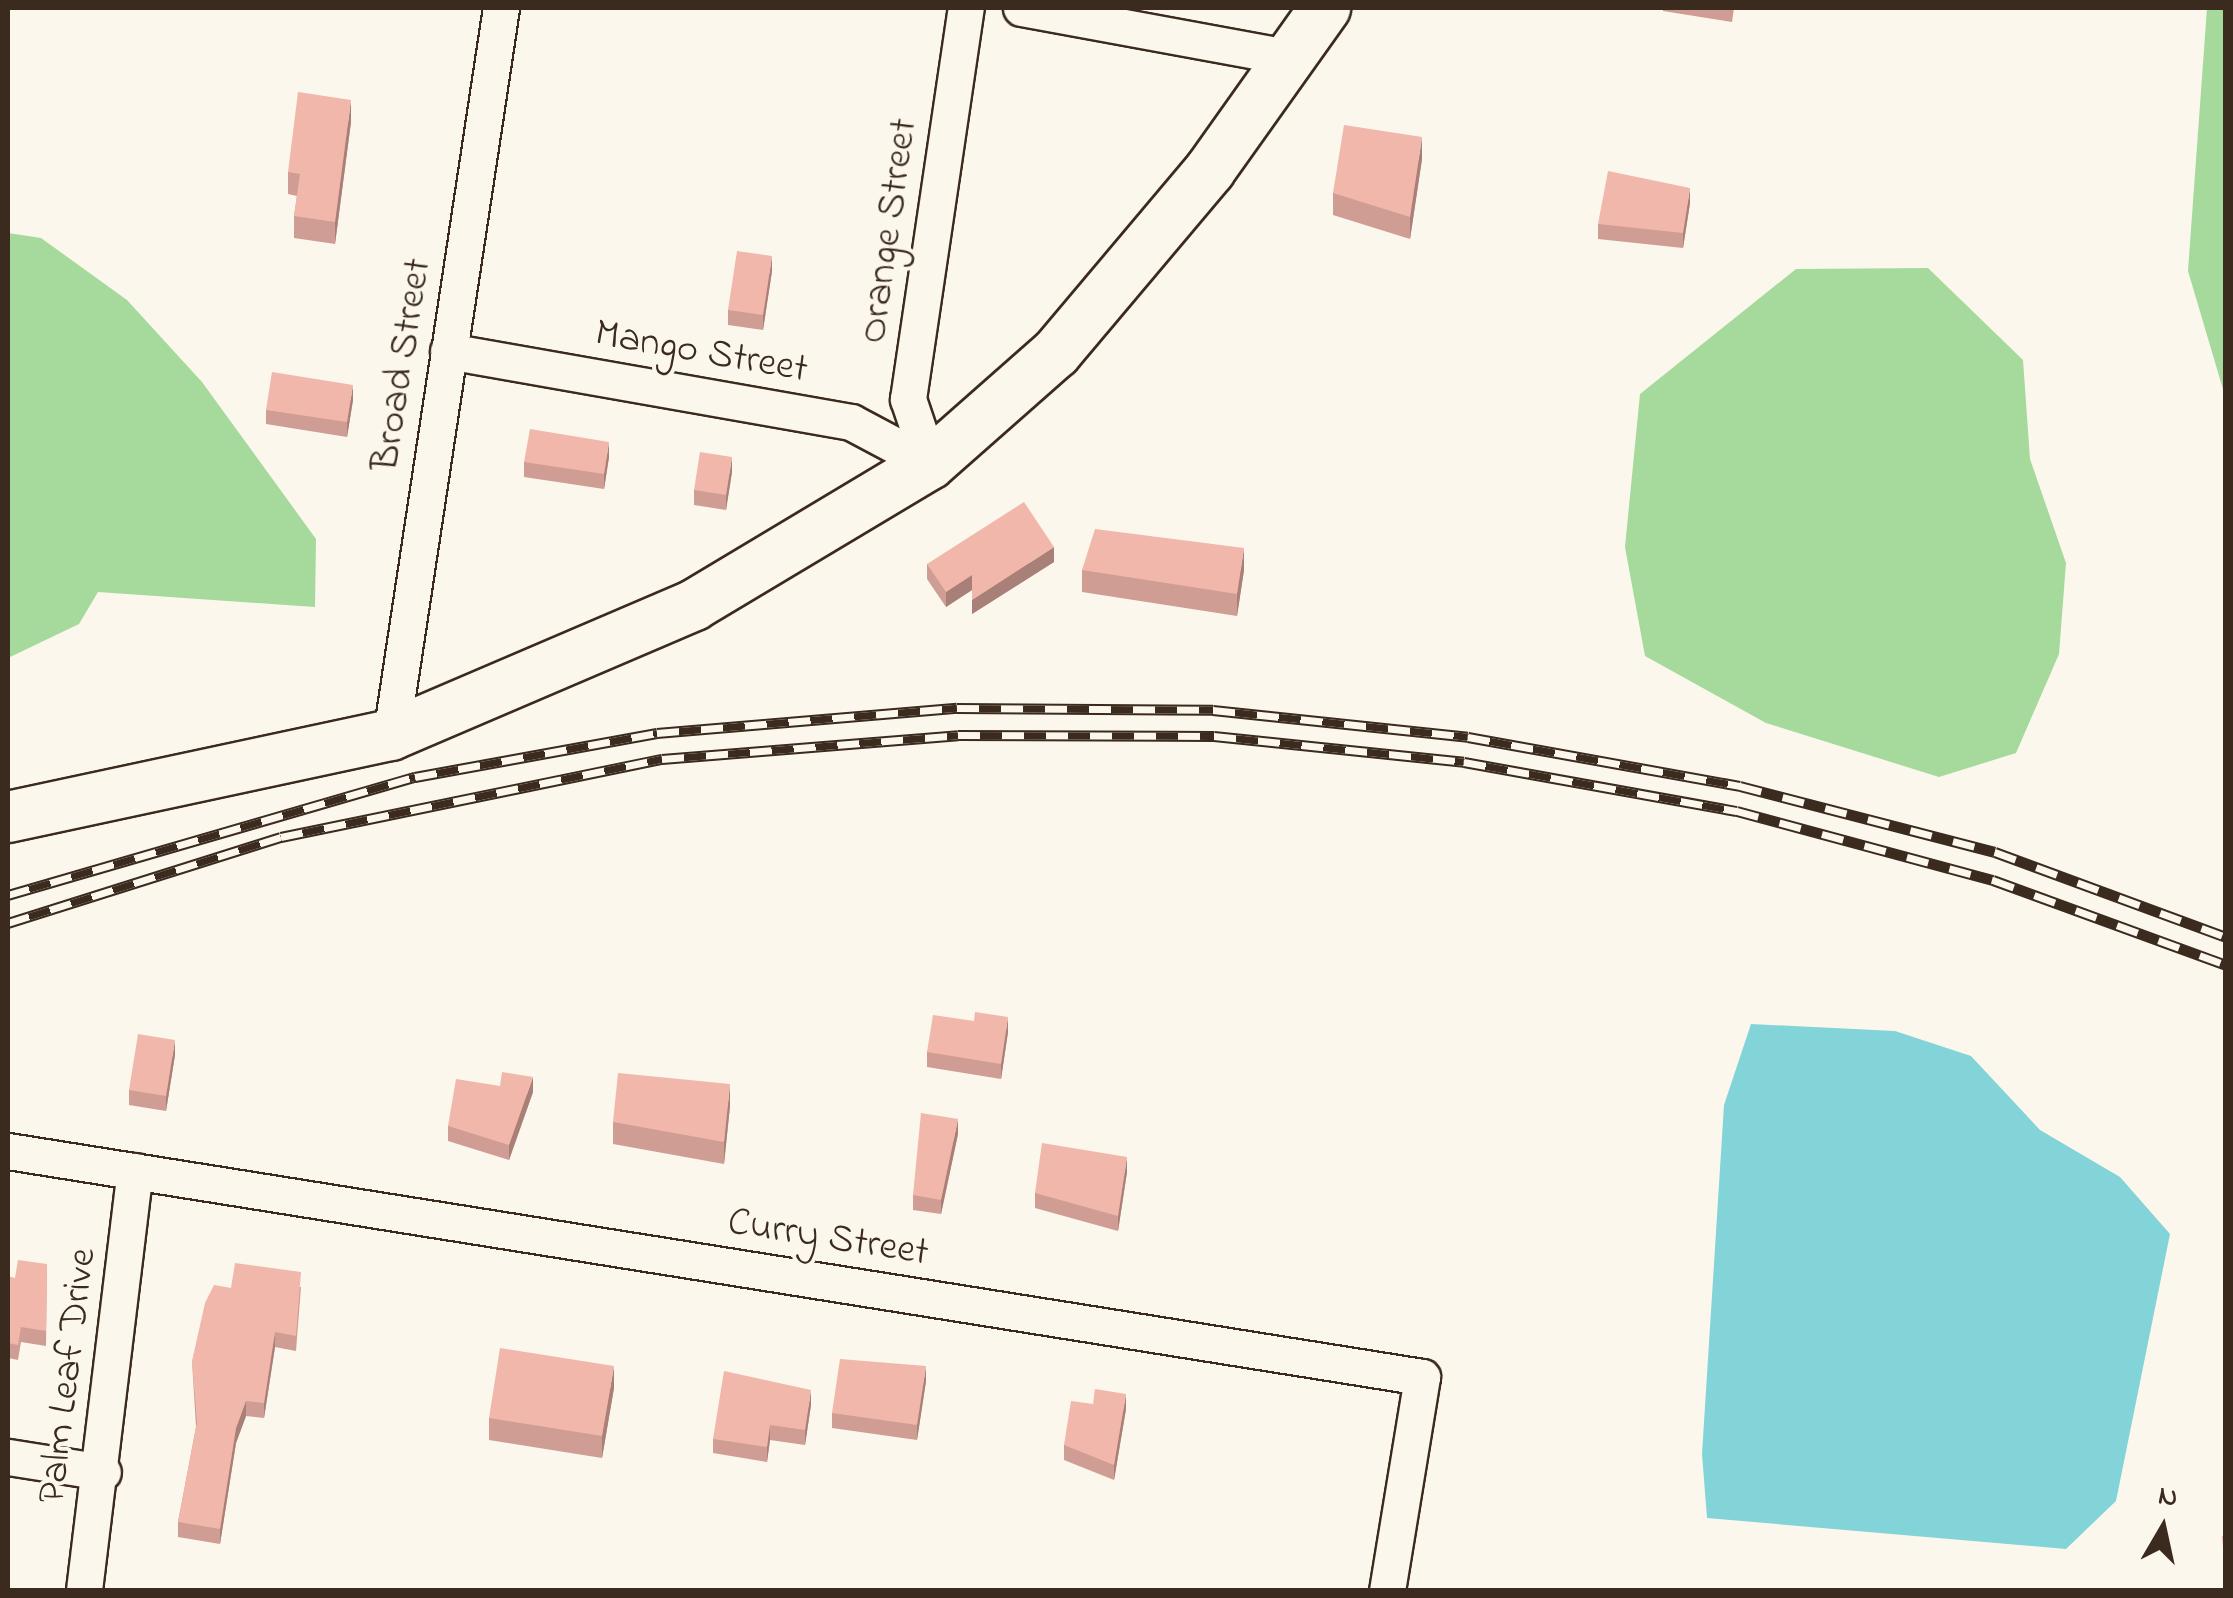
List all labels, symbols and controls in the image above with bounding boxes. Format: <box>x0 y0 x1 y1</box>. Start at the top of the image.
street label: Orange Street <box>850 115 930 347</box>
street label: Broad Street <box>362 255 444 475</box>
street label: Mango Street <box>591 311 811 395</box>
street label: Curry Street <box>724 1199 932 1279</box>
street label: Palm Leaf Drive <box>30 1246 108 1506</box>
text: N <box>2155 1476 2180 1520</box>
north arrow <box>2113 1478 2213 1578</box>

